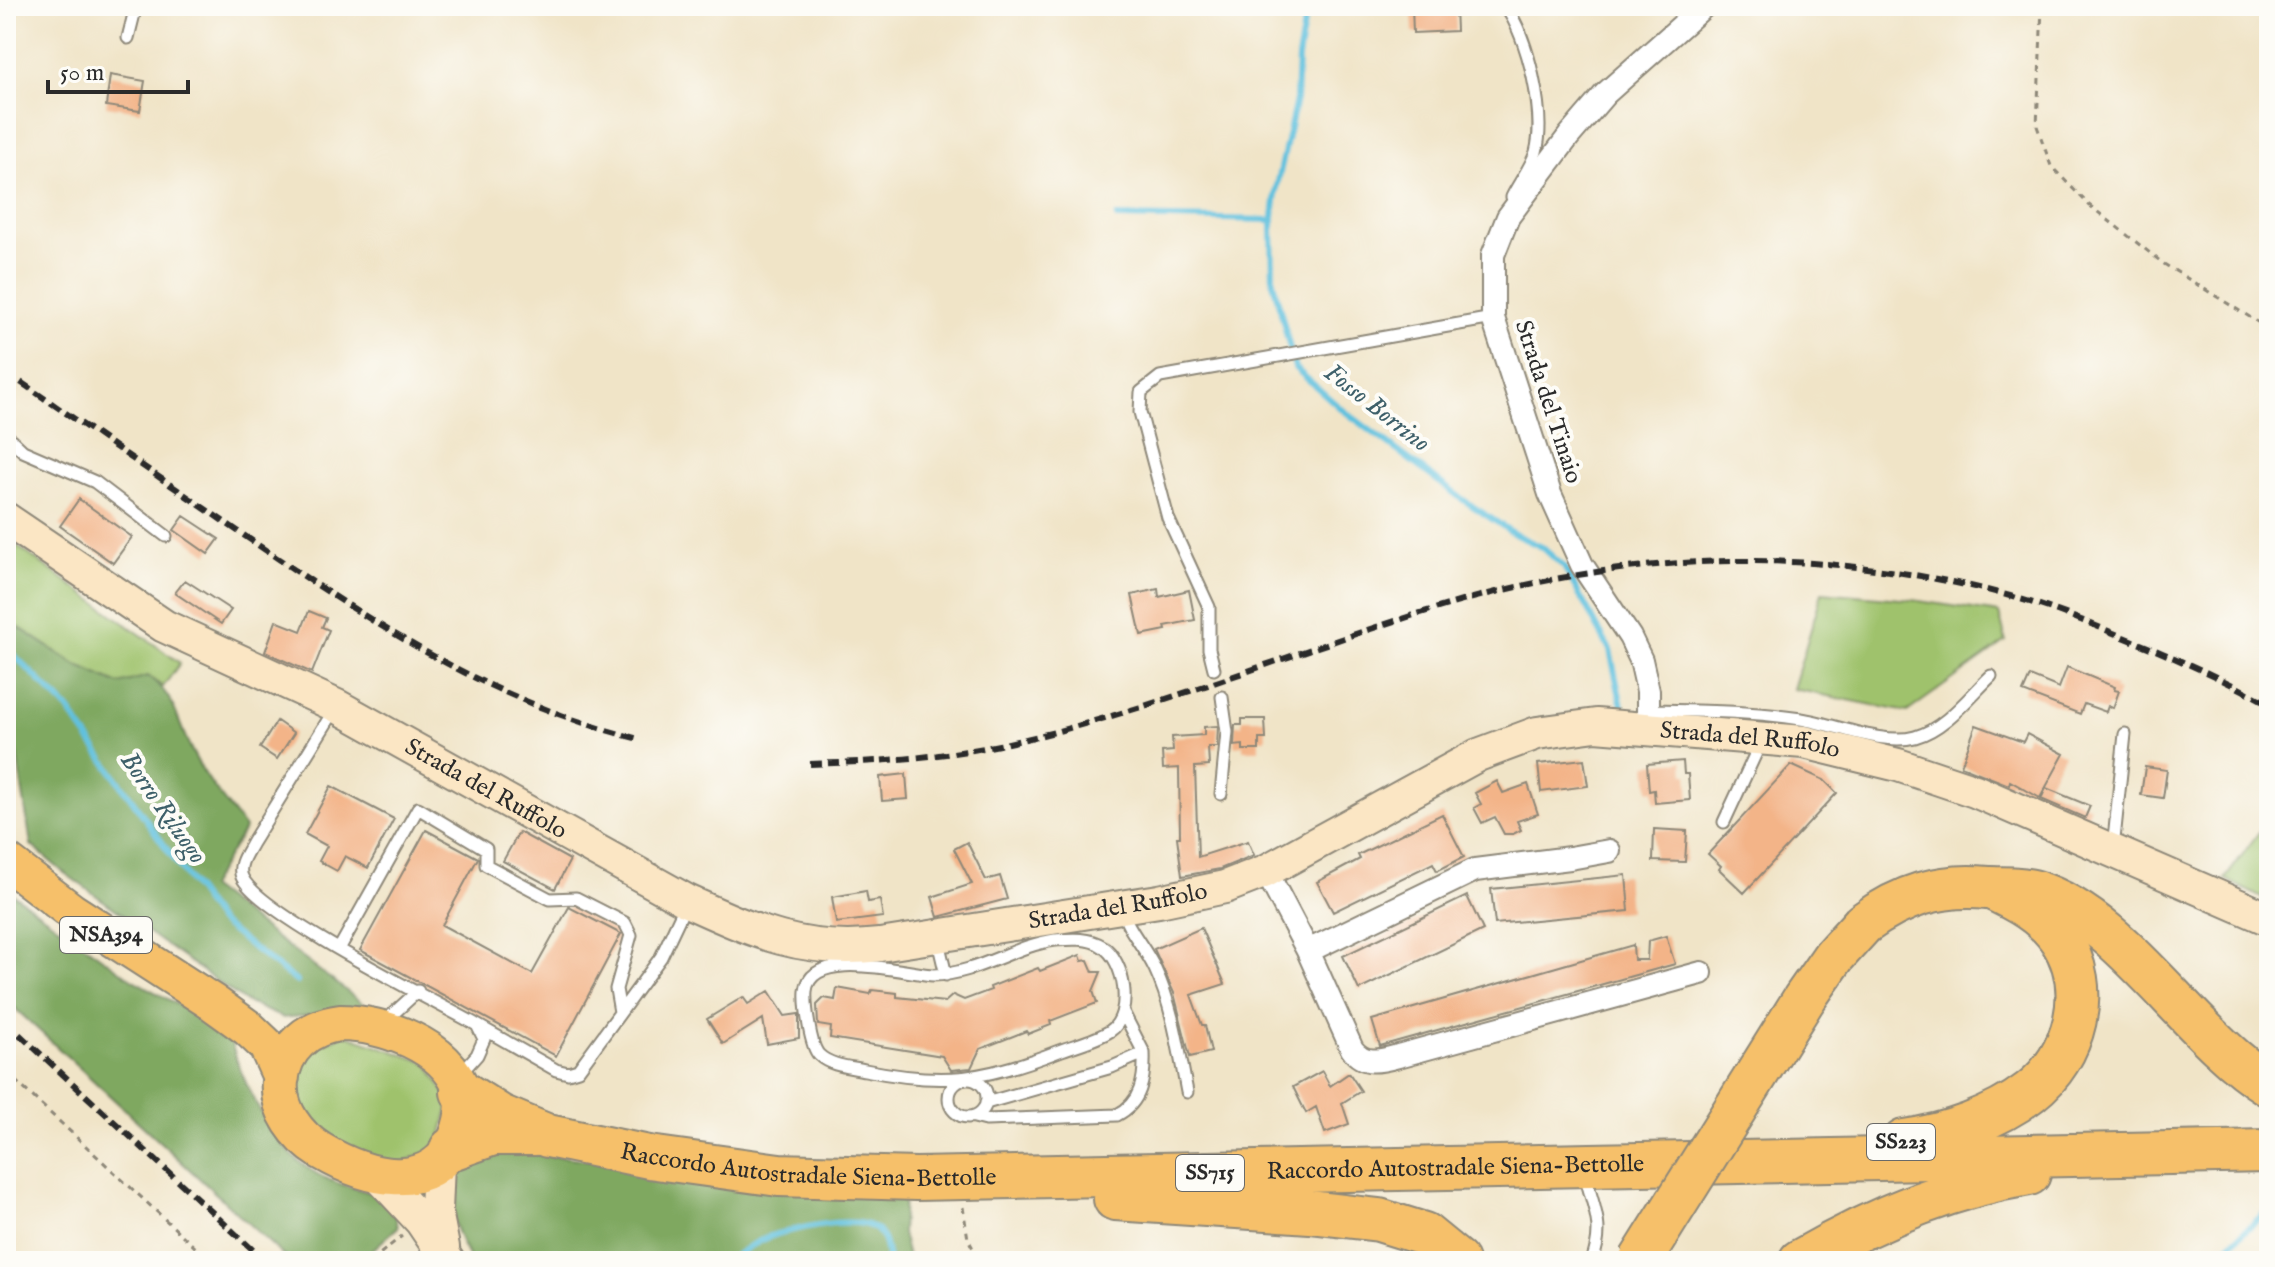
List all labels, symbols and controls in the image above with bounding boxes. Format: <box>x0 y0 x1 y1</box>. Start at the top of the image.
scale bar <box>48 44 188 94</box>
text: 50 m <box>60 58 104 89</box>
street label: Strada del Tinaio <box>1507 316 1589 488</box>
water label: Fosso Borrino <box>1317 356 1437 460</box>
street label: Strada del Ruffolo <box>1659 715 1843 766</box>
street label: Strada del Ruffolo <box>399 731 573 847</box>
water label: Borro Riluogo <box>112 745 214 871</box>
street label: Strada del Ruffolo <box>1026 876 1210 937</box>
road number: NSA394 <box>60 917 152 953</box>
road number: SS223 <box>1867 1124 1935 1160</box>
street label: Raccordo Autostradale Siena-Bettolle <box>618 1136 997 1194</box>
street label: Raccordo Autostradale Siena-Bettolle <box>1266 1148 1645 1187</box>
road number: SS715 <box>1176 1155 1244 1191</box>

